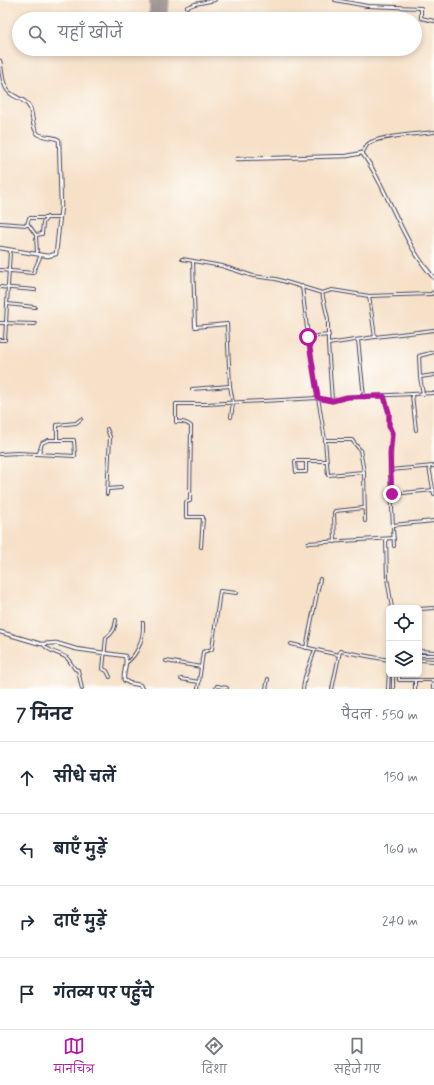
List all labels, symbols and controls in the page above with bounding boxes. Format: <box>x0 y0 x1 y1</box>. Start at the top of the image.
search box <box>12 12 422 56</box>
icon: search <box>26 23 48 45</box>
text: यहाँ खोजें <box>58 24 123 44</box>
route start <box>299 328 317 346</box>
route end <box>383 485 401 503</box>
map controls <box>386 605 422 677</box>
button: locate <box>386 605 422 641</box>
button: layers <box>386 641 422 677</box>
text: 7 मिनट <box>16 704 72 726</box>
text: पैदल · 550 m <box>342 707 418 724</box>
icon: ahead <box>16 767 38 789</box>
text: सीधे चलें <box>54 768 116 788</box>
text: 150 m <box>384 769 418 786</box>
icon: left <box>16 839 38 861</box>
text: बाएँ मुड़ें <box>54 840 107 860</box>
text: 160 m <box>383 841 418 858</box>
icon: right <box>16 911 38 933</box>
text: दाएँ मुड़ें <box>54 912 106 932</box>
text: 240 m <box>382 913 418 930</box>
icon: arrive <box>16 983 38 1005</box>
text: गंतव्य पर पहुँचे <box>54 984 153 1004</box>
tab: मानचित्र <box>54 1035 94 1081</box>
tab: दिशा <box>202 1035 227 1081</box>
tab: सहेजे गए <box>334 1035 380 1081</box>

